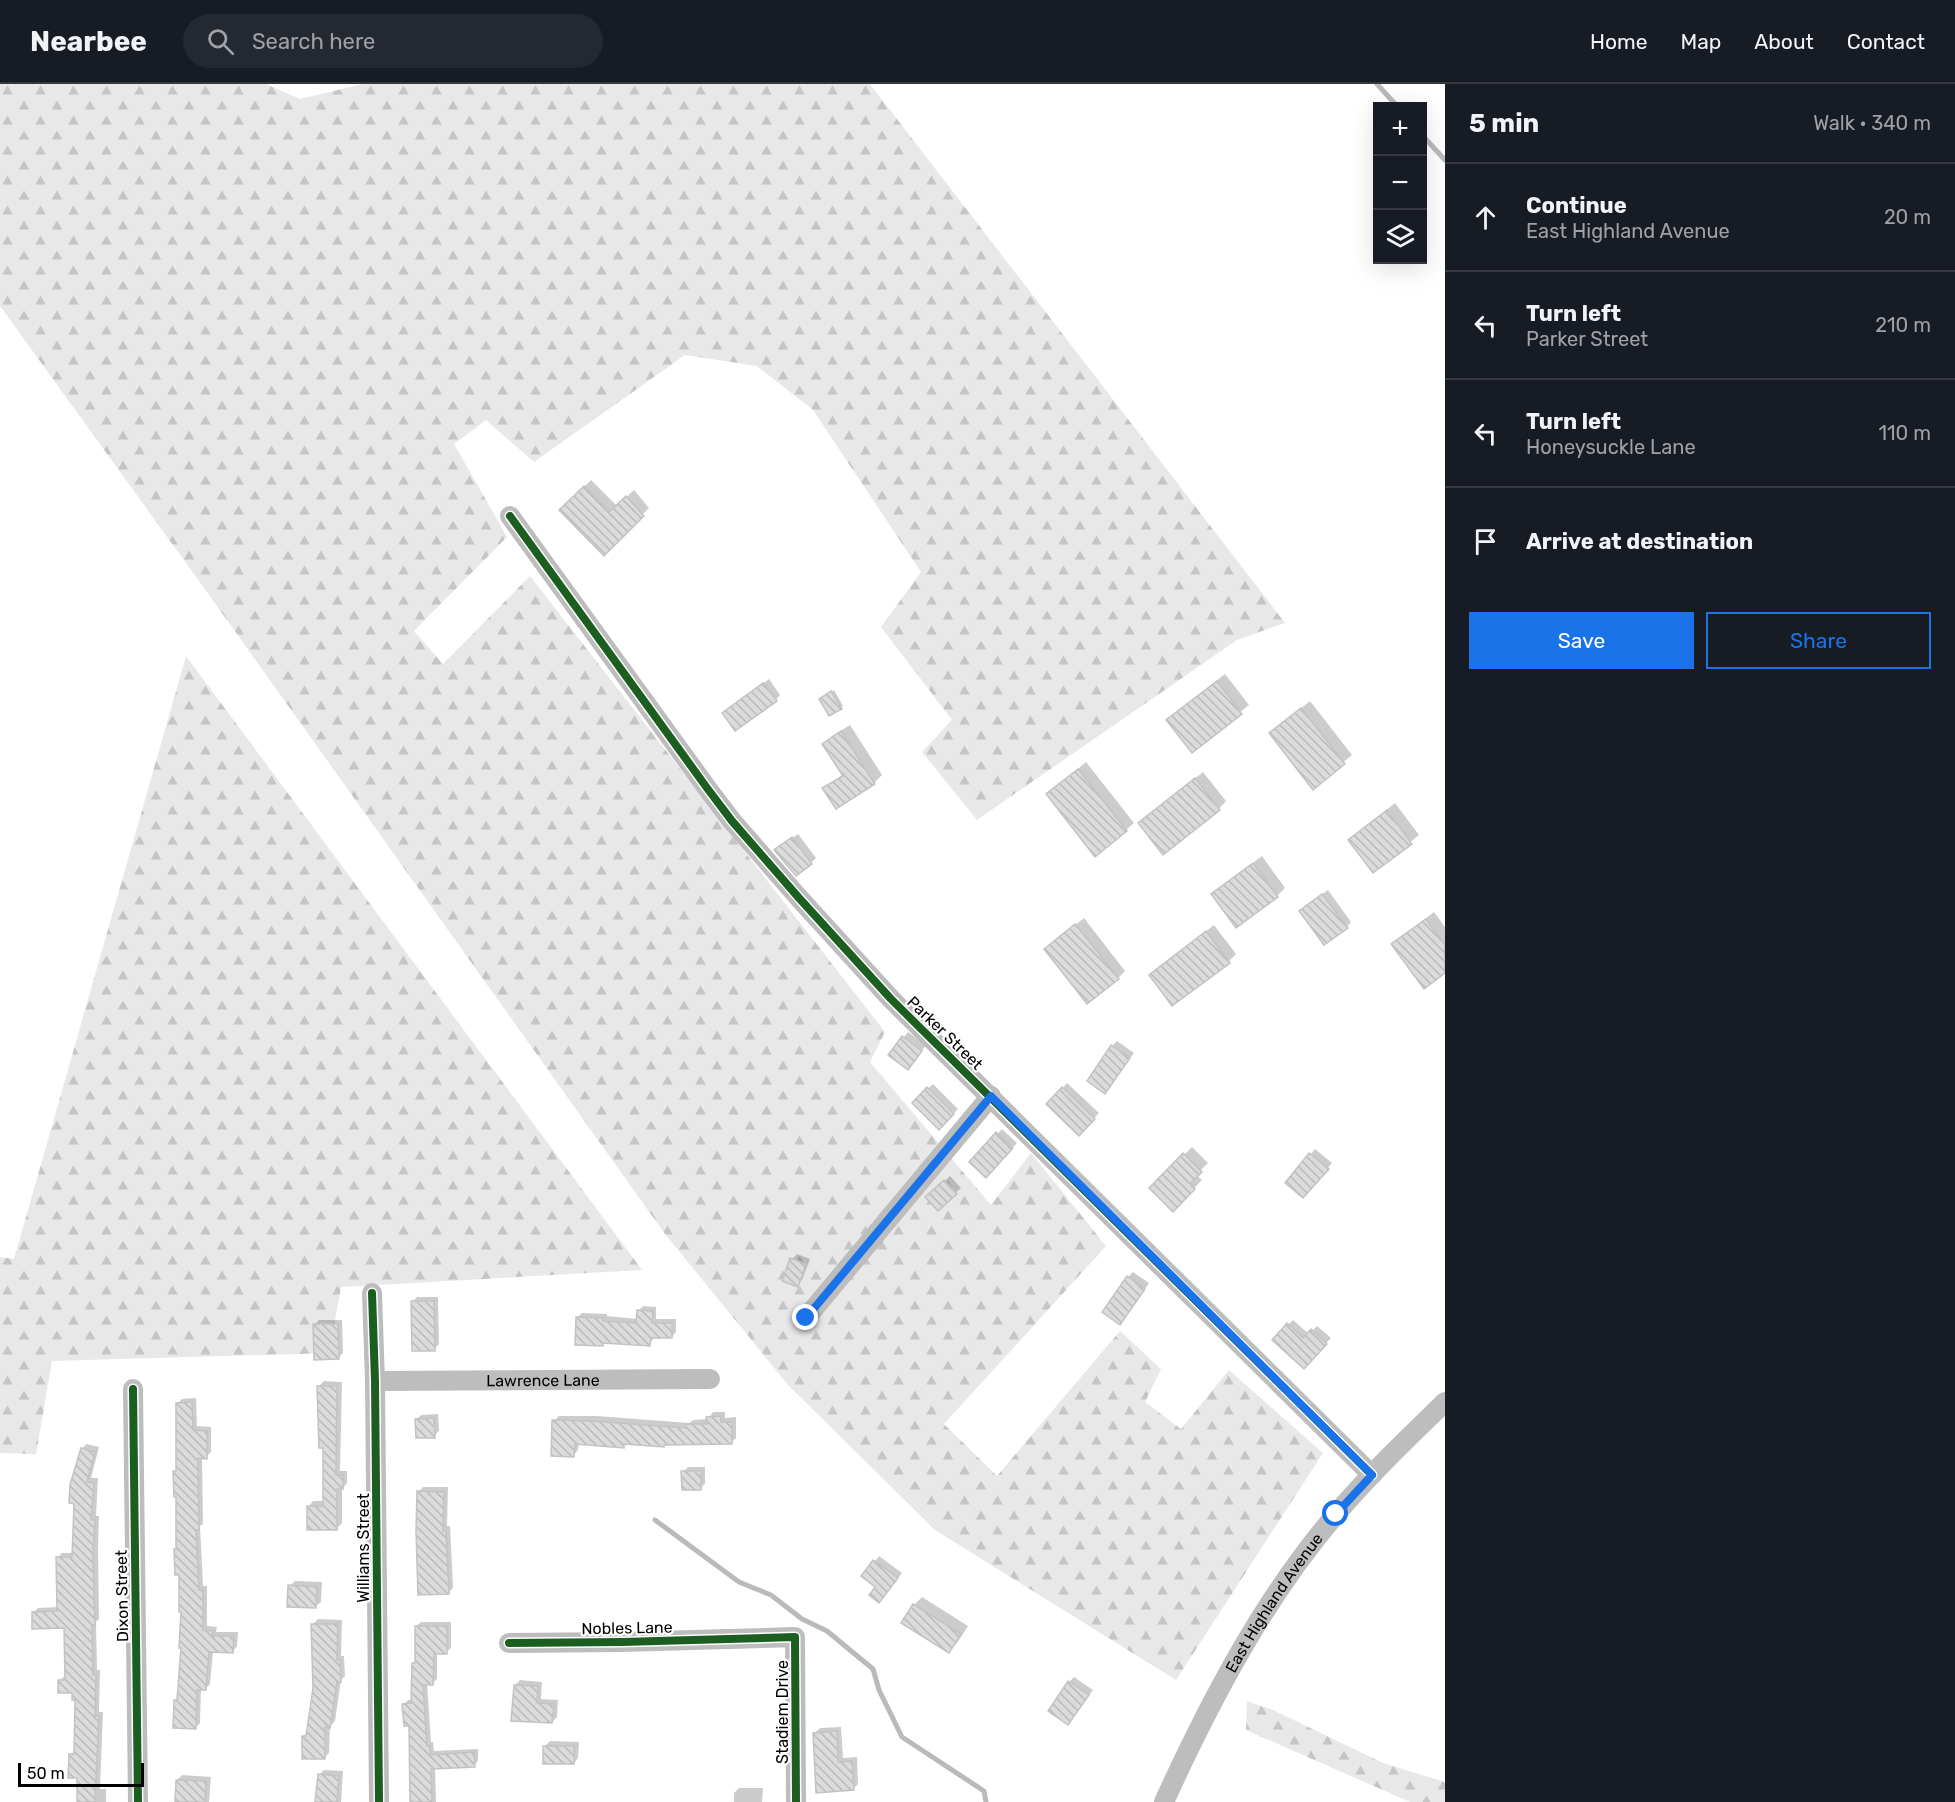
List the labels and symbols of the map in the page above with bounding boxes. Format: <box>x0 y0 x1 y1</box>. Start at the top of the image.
street label: Parker Street <box>903 992 987 1074</box>
route end <box>792 1304 818 1330</box>
street label: Lawrence Lane <box>486 1370 600 1390</box>
street label: Williams Street <box>354 1493 373 1603</box>
route start <box>1322 1500 1348 1526</box>
street label: East Highland Avenue <box>1221 1529 1326 1676</box>
street label: Dixon Street <box>112 1550 132 1642</box>
street label: Nobles Lane <box>581 1618 673 1638</box>
street label: Stadiem Drive <box>773 1660 792 1764</box>
scale bar <box>18 1760 144 1788</box>

